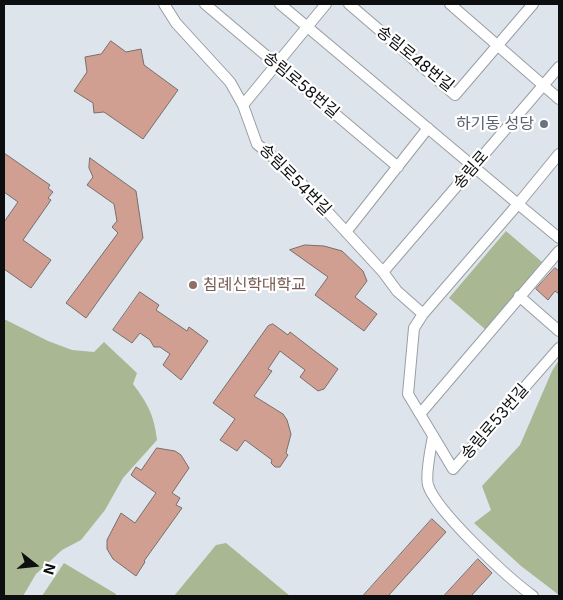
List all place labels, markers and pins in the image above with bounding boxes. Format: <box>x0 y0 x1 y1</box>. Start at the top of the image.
place label: 하기동 성당 <box>456 114 534 134</box>
marker: 하기동 성당 <box>538 118 550 130</box>
place label: 침례신학대학교 <box>203 275 306 295</box>
marker: 침례신학대학교 <box>187 279 199 291</box>

